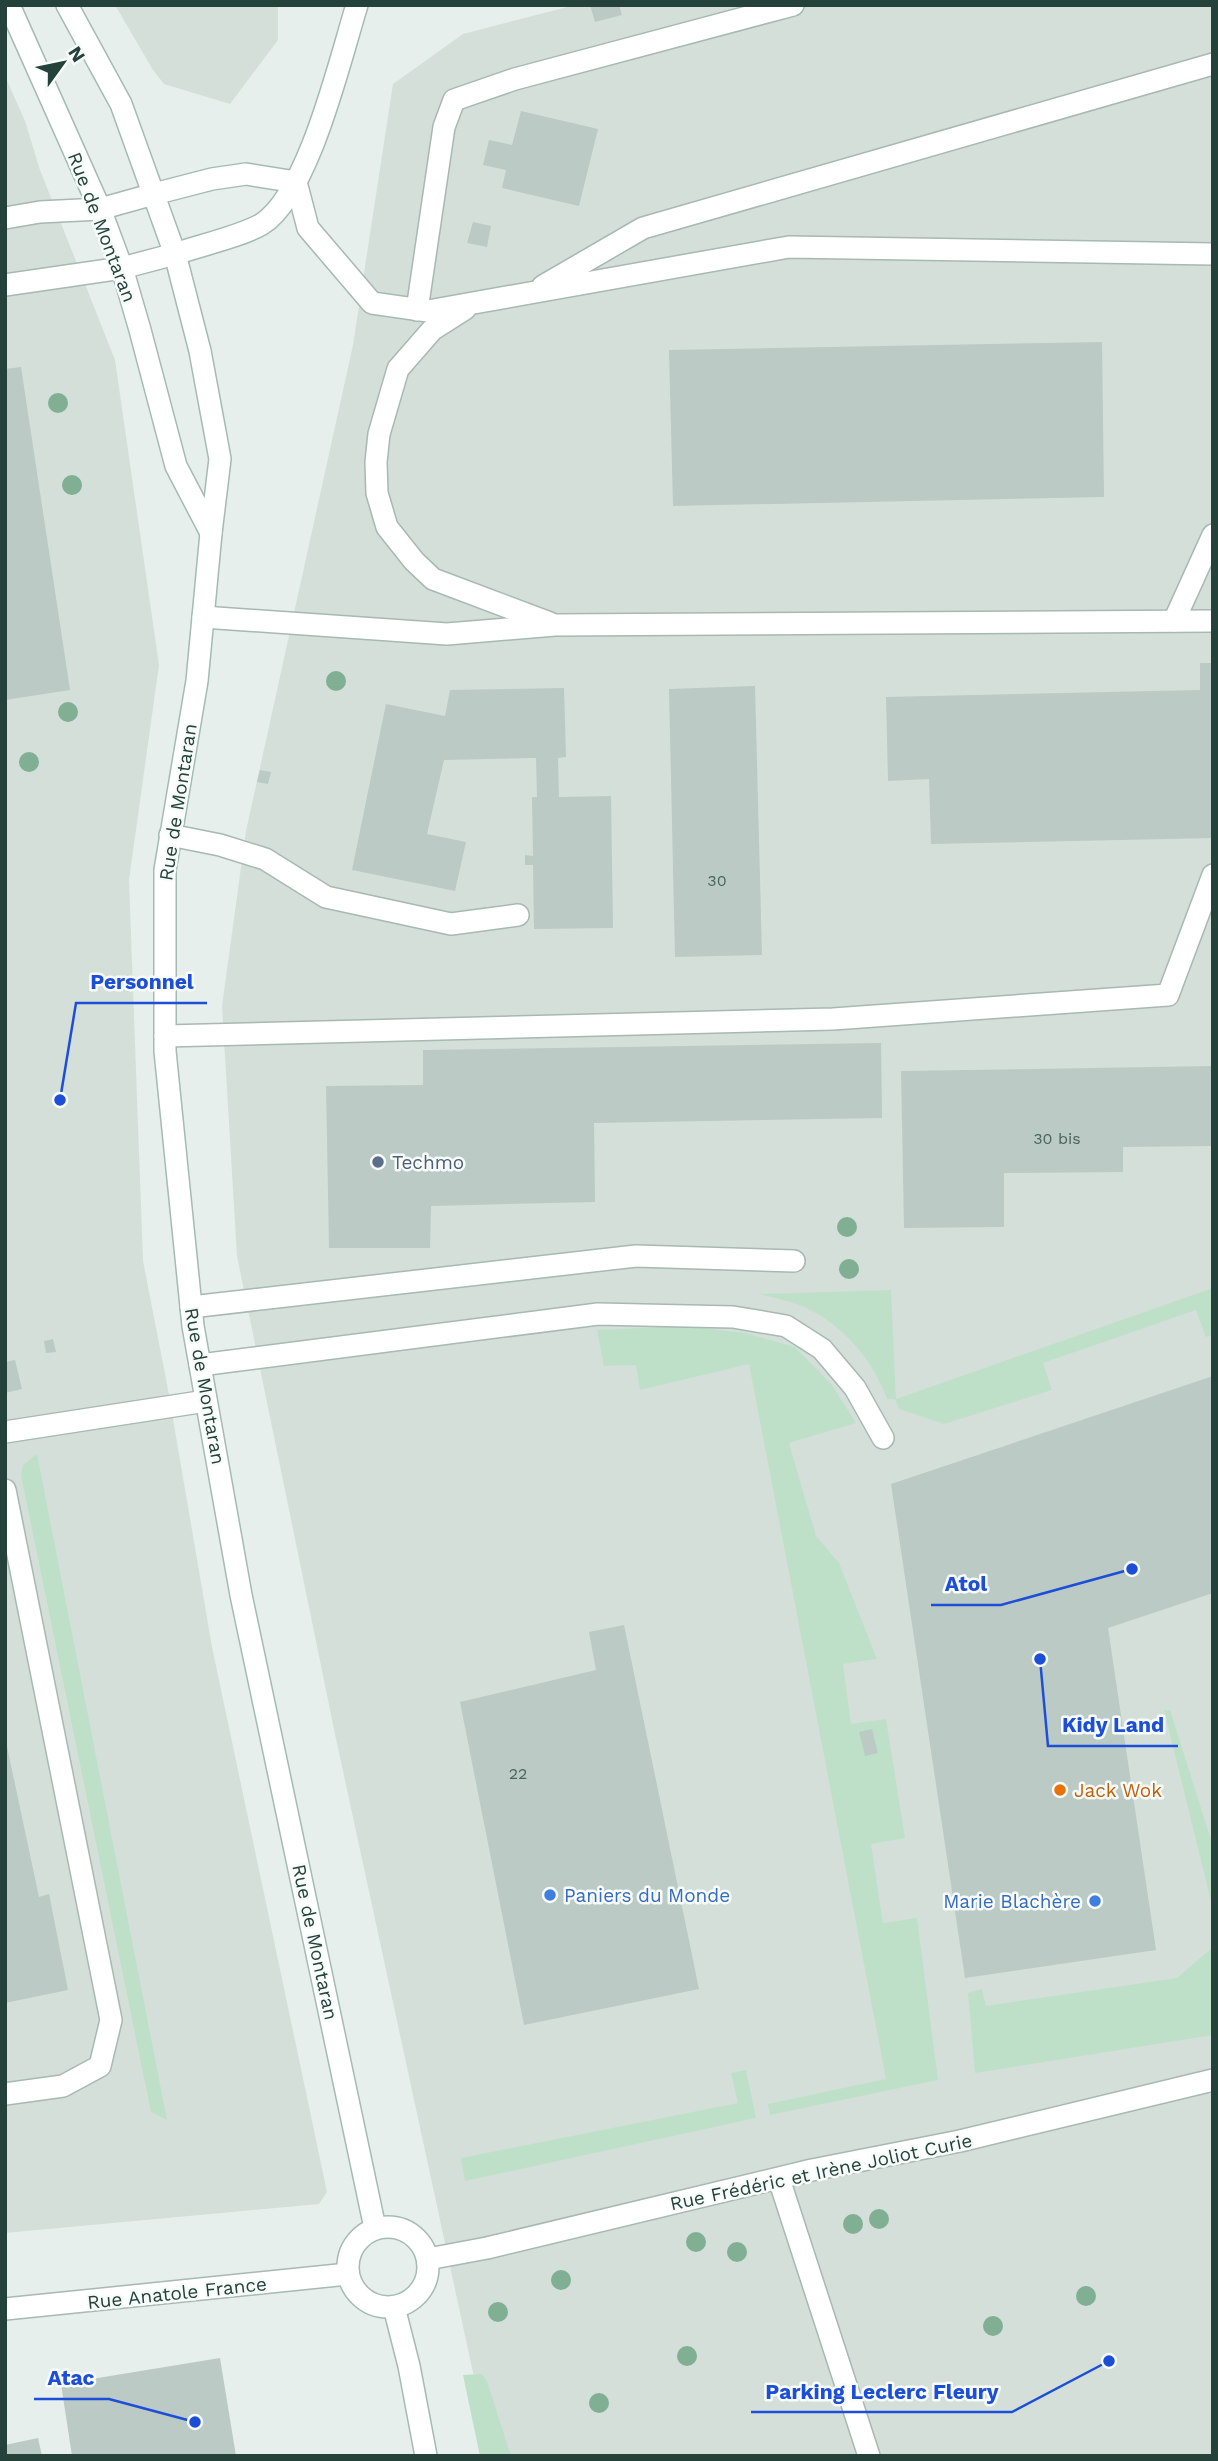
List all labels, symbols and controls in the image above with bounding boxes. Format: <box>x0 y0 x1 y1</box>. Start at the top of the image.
north arrow <box>28 28 98 98</box>
text: N <box>63 42 90 66</box>
street label: Rue de Montaran <box>63 149 141 305</box>
street label: Rue de Montaran <box>154 722 202 882</box>
house number: 30 <box>707 871 727 890</box>
callout: Personnel <box>76 961 207 1003</box>
text: Personnel <box>90 969 194 994</box>
house number: 30 bis <box>1033 1129 1081 1148</box>
place label: Techmo <box>392 1151 464 1174</box>
marker: Techmo <box>370 1154 386 1170</box>
street label: Rue de Montaran <box>180 1306 230 1466</box>
callout: Atol <box>931 1563 1001 1605</box>
text: Atol <box>945 1571 987 1596</box>
callout: Kidy Land <box>1048 1704 1178 1746</box>
text: Kidy Land <box>1062 1712 1164 1737</box>
house number: 22 <box>509 1764 527 1783</box>
place label: Jack Wok <box>1074 1779 1162 1802</box>
marker: Jack Wok <box>1052 1782 1068 1798</box>
street label: Rue de Montaran <box>287 1862 343 2022</box>
place label: Paniers du Monde <box>564 1884 730 1907</box>
marker: Paniers du Monde <box>542 1887 558 1903</box>
place label: Marie Blachère <box>943 1890 1081 1913</box>
marker: Marie Blachère <box>1087 1893 1103 1909</box>
street label: Rue Frédéric et Irène Joliot Curie <box>668 2129 974 2215</box>
street label: Rue Anatole France <box>86 2272 268 2314</box>
callout: Atac <box>34 2357 109 2399</box>
text: Atac <box>47 2365 95 2390</box>
callout: Parking Leclerc Fleury <box>751 2370 1012 2412</box>
text: Parking Leclerc Fleury <box>765 2379 999 2404</box>

